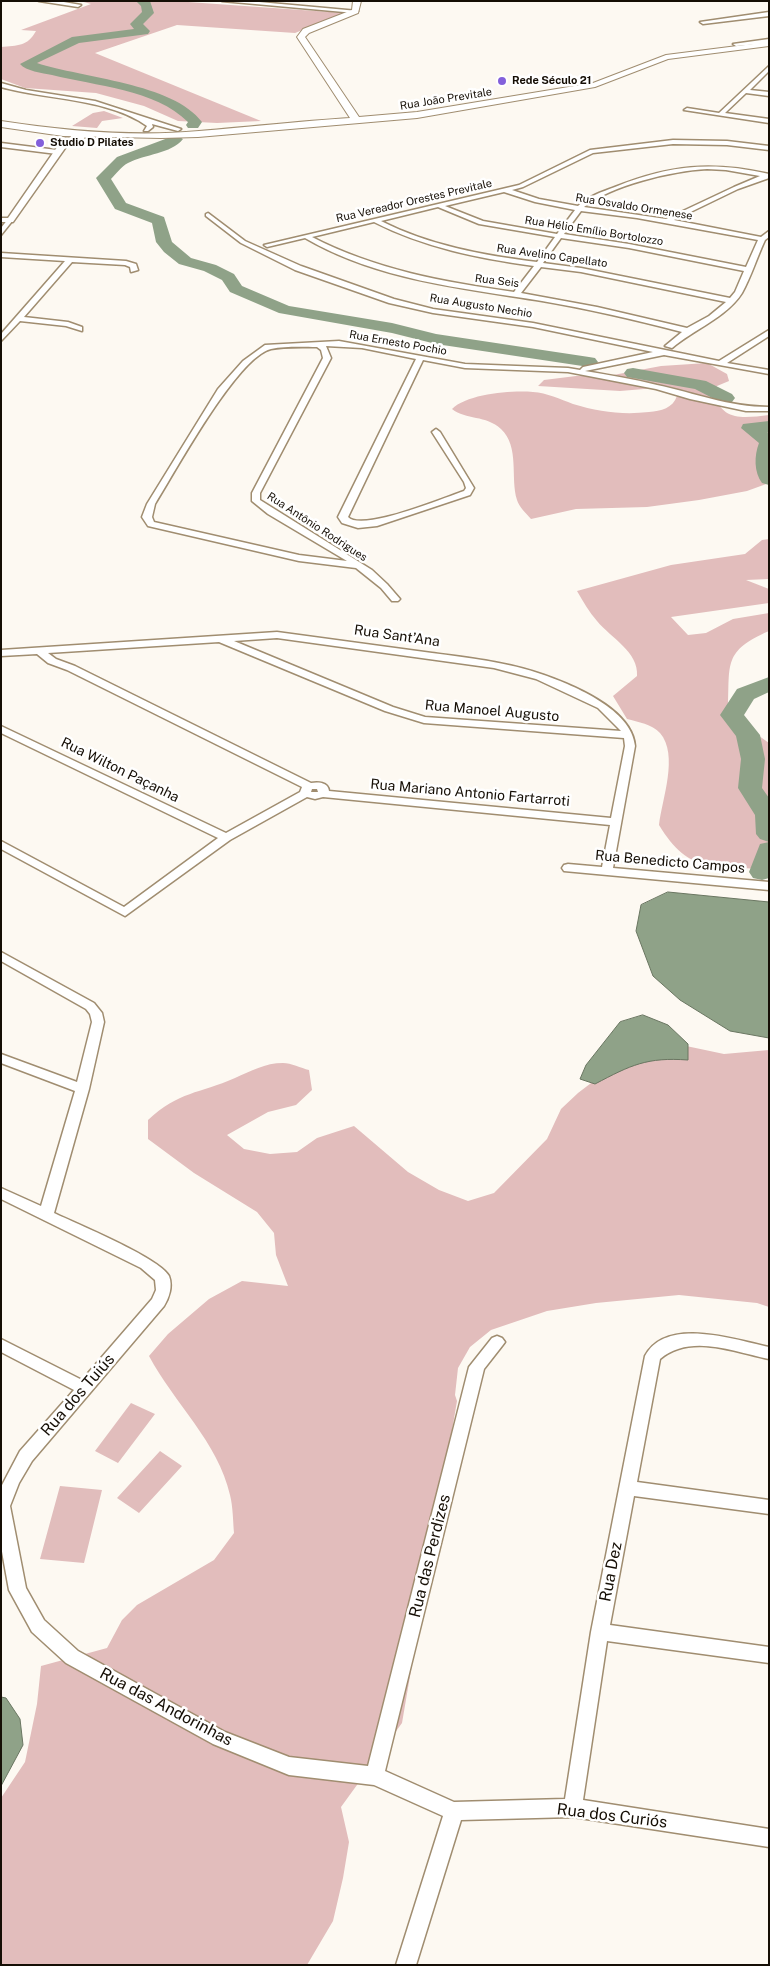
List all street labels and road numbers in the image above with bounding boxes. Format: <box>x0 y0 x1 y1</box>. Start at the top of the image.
street label: Rua João Previtale <box>399 85 493 113</box>
street label: Rua Vereador Orestes Previtale <box>335 177 493 225</box>
street label: Rua Osvaldo Ormenese <box>574 191 694 223</box>
street label: Rua Hélio Emílio Bortolozzo <box>524 214 664 248</box>
street label: Rua Avelino Capellato <box>496 242 608 270</box>
street label: Rua Seis <box>474 272 520 290</box>
street label: Rua Augusto Nechio <box>429 291 533 321</box>
street label: Rua Ernesto Pochio <box>348 328 448 358</box>
street label: Rua Antônio Rodrigues <box>264 490 370 564</box>
street label: Rua Sant’Ana <box>353 622 441 650</box>
street label: Rua Manoel Augusto <box>424 697 560 725</box>
street label: Rua Wilton Paçanha <box>58 734 182 806</box>
street label: Rua Mariano Antonio Fartarroti <box>370 776 570 810</box>
street label: Rua Benedicto Campos <box>594 847 746 877</box>
street label: Rua dos Tuiús <box>37 1350 119 1440</box>
street label: Rua das Perdizes <box>405 1492 455 1620</box>
street label: Rua Dez <box>596 1541 626 1603</box>
street label: Rua das Andorinhas <box>96 1664 236 1750</box>
street label: Rua dos Curiós <box>556 1800 668 1832</box>

